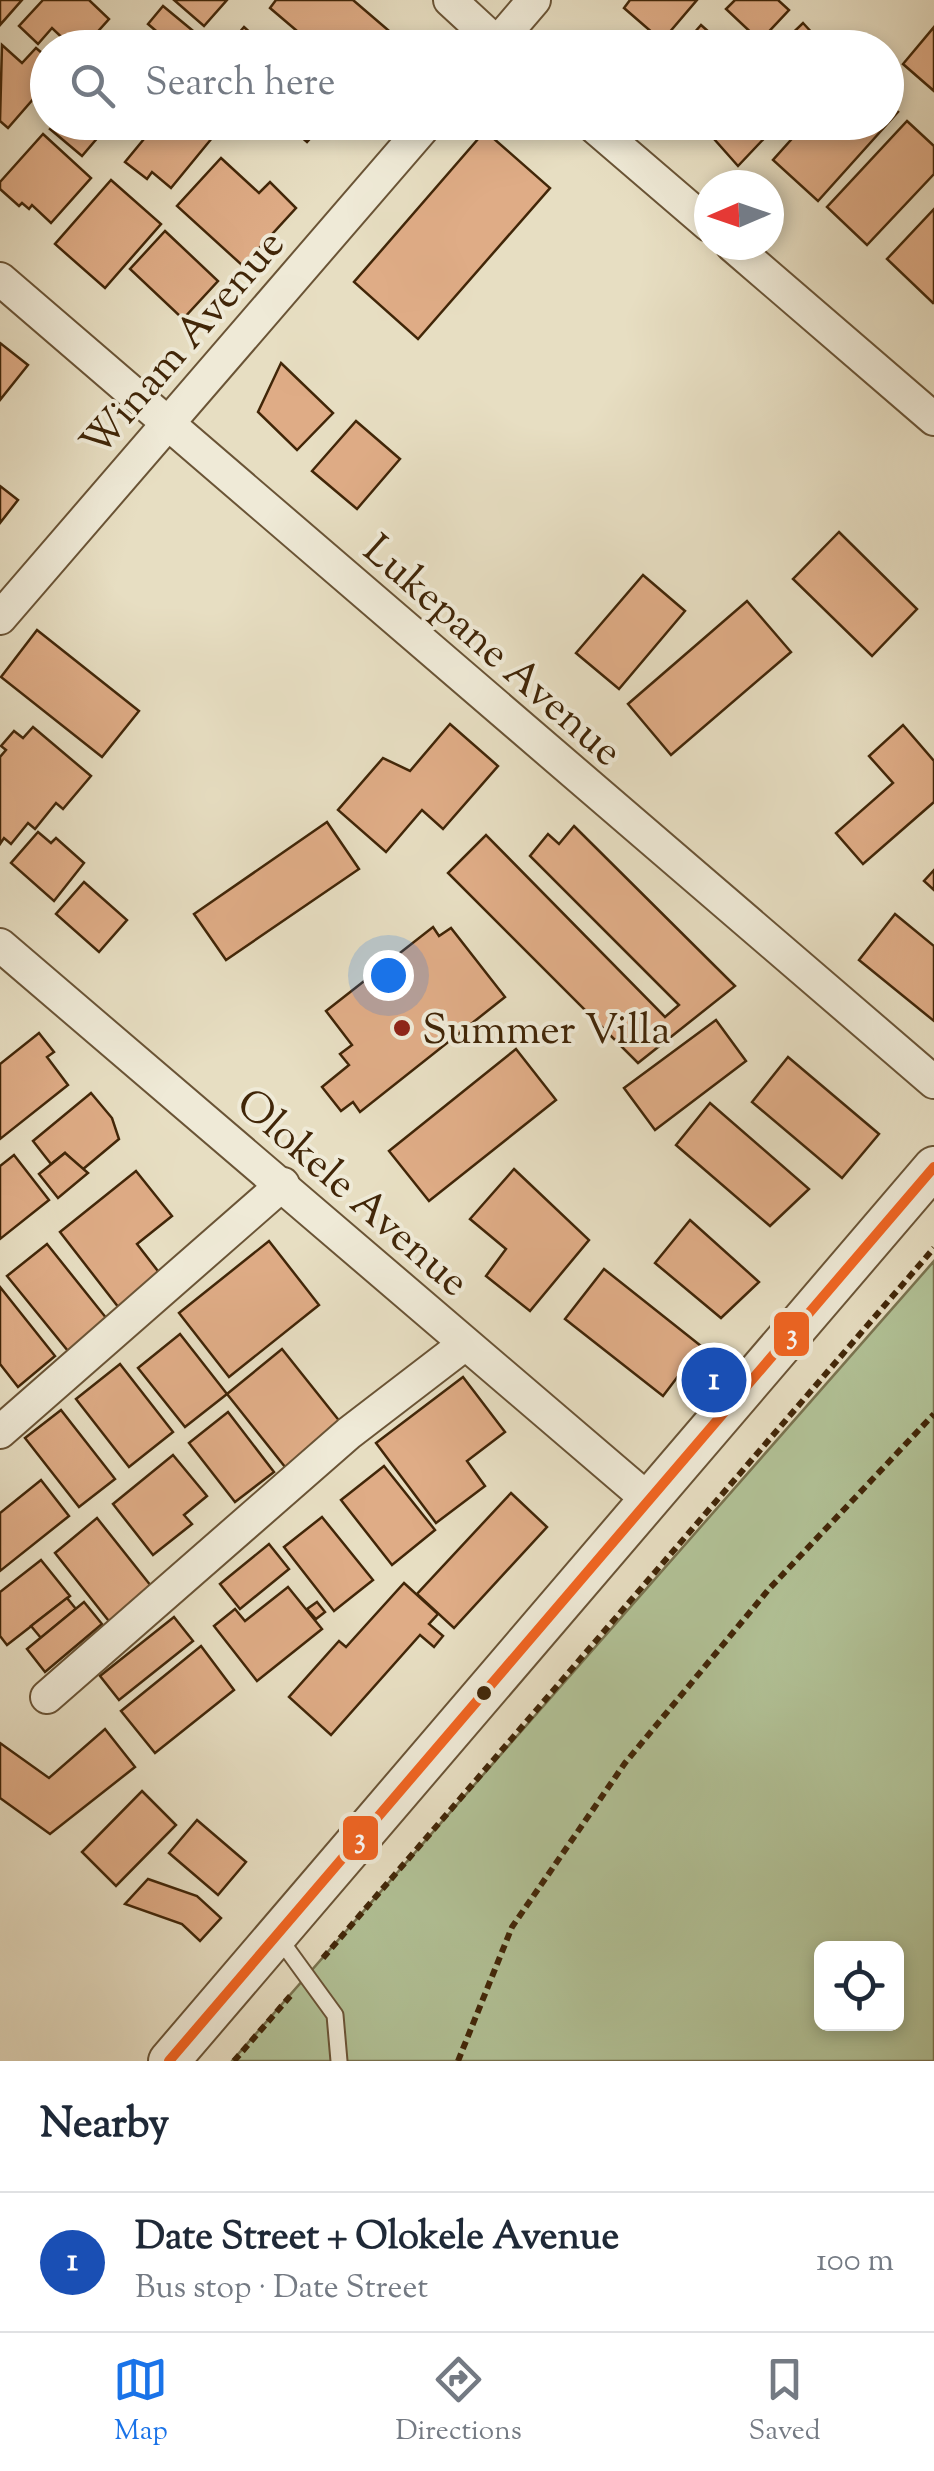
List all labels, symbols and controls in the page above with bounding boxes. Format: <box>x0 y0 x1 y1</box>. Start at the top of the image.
search box <box>30 30 904 140</box>
icon: search <box>65 58 120 113</box>
text: Search here <box>145 58 336 112</box>
north arrow <box>694 170 784 260</box>
street label: Winam Avenue <box>69 218 301 472</box>
street label: Lukepane Avenue <box>348 523 634 783</box>
your location <box>363 950 414 1001</box>
place label: Summer Villa <box>422 1003 671 1063</box>
marker: Summer Villa <box>391 1017 413 1039</box>
street label: Olokele Avenue <box>221 1077 480 1313</box>
line badge: 3 <box>772 1310 811 1358</box>
text: 3 <box>786 1316 798 1356</box>
pin: 1 <box>682 1342 746 1418</box>
unlabelled marker <box>474 1683 494 1703</box>
line badge: 3 <box>341 1814 380 1862</box>
text: 3 <box>354 1820 366 1860</box>
map controls <box>814 1941 904 2031</box>
button: locate <box>814 1941 904 2031</box>
text: Nearby <box>40 2096 169 2156</box>
text: Date Street + Olokele Avenue <box>135 2212 619 2266</box>
text: 1 <box>67 2239 78 2285</box>
text: 100 m <box>816 2239 894 2285</box>
text: Bus stop · Date Street <box>135 2266 428 2312</box>
tab: Map <box>113 2352 168 2452</box>
tab: Directions <box>395 2352 522 2452</box>
tab: Saved <box>749 2352 821 2452</box>

